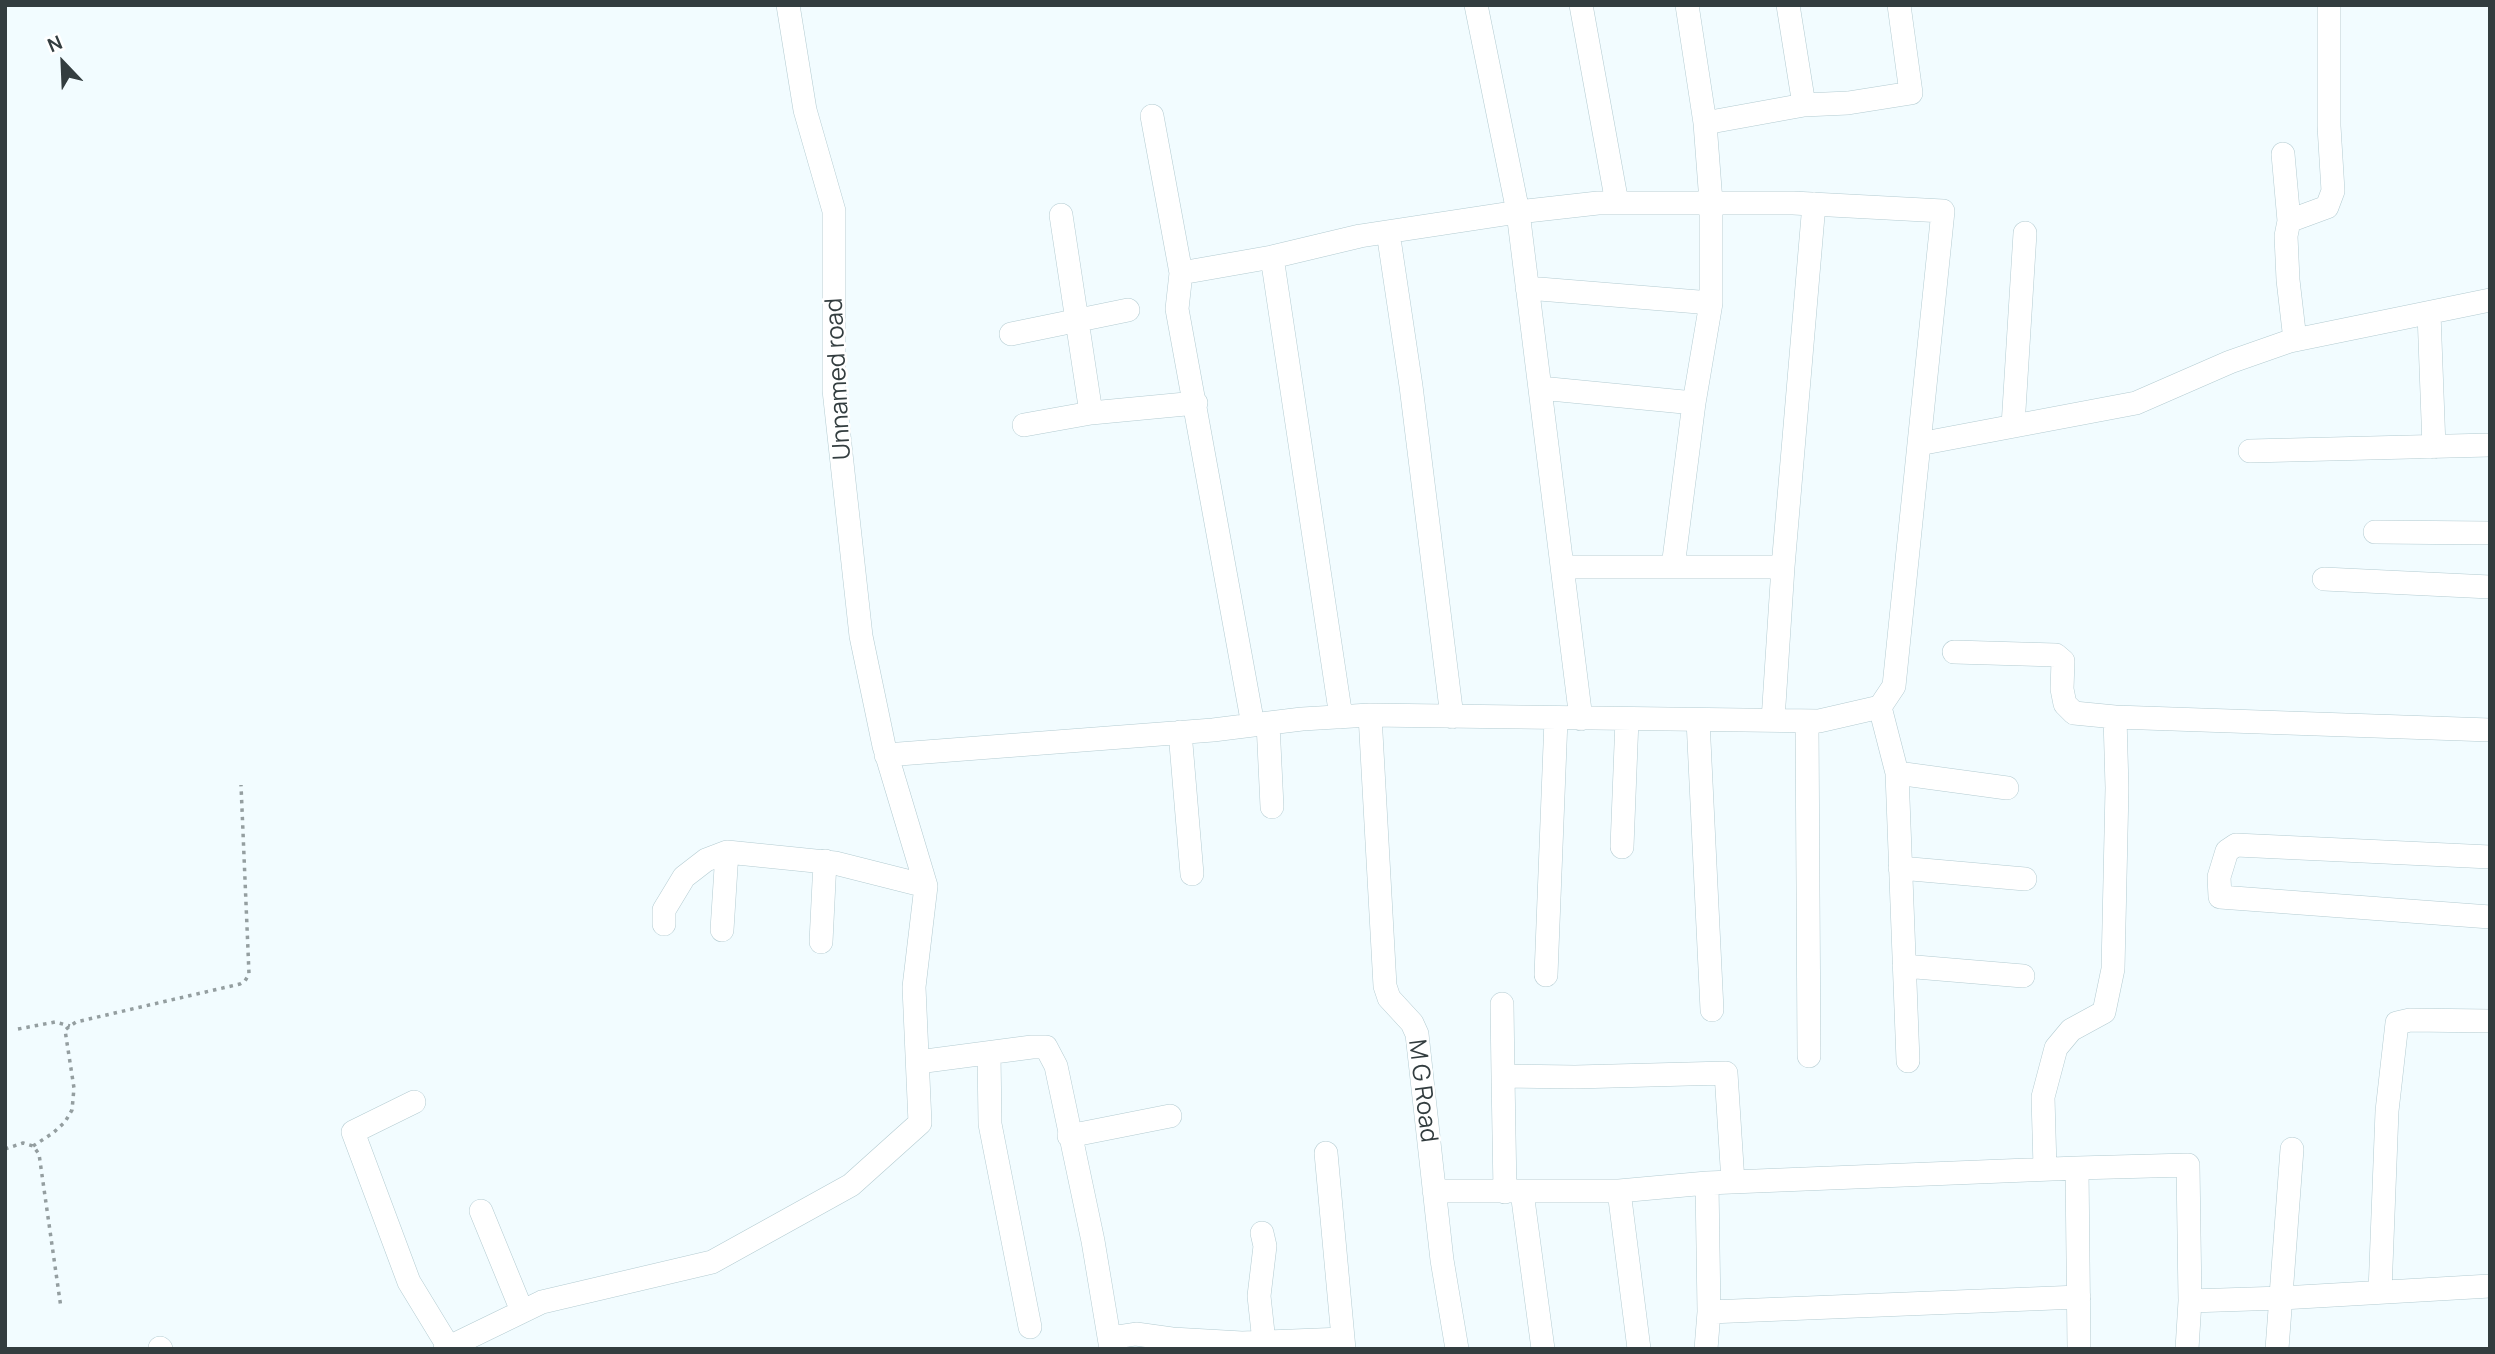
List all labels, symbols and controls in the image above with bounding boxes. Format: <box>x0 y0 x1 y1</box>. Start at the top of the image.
north arrow <box>28 28 98 98</box>
text: N <box>43 29 66 58</box>
street label: Unnamed road <box>820 297 858 461</box>
street label: M G Road <box>1401 1038 1443 1144</box>

